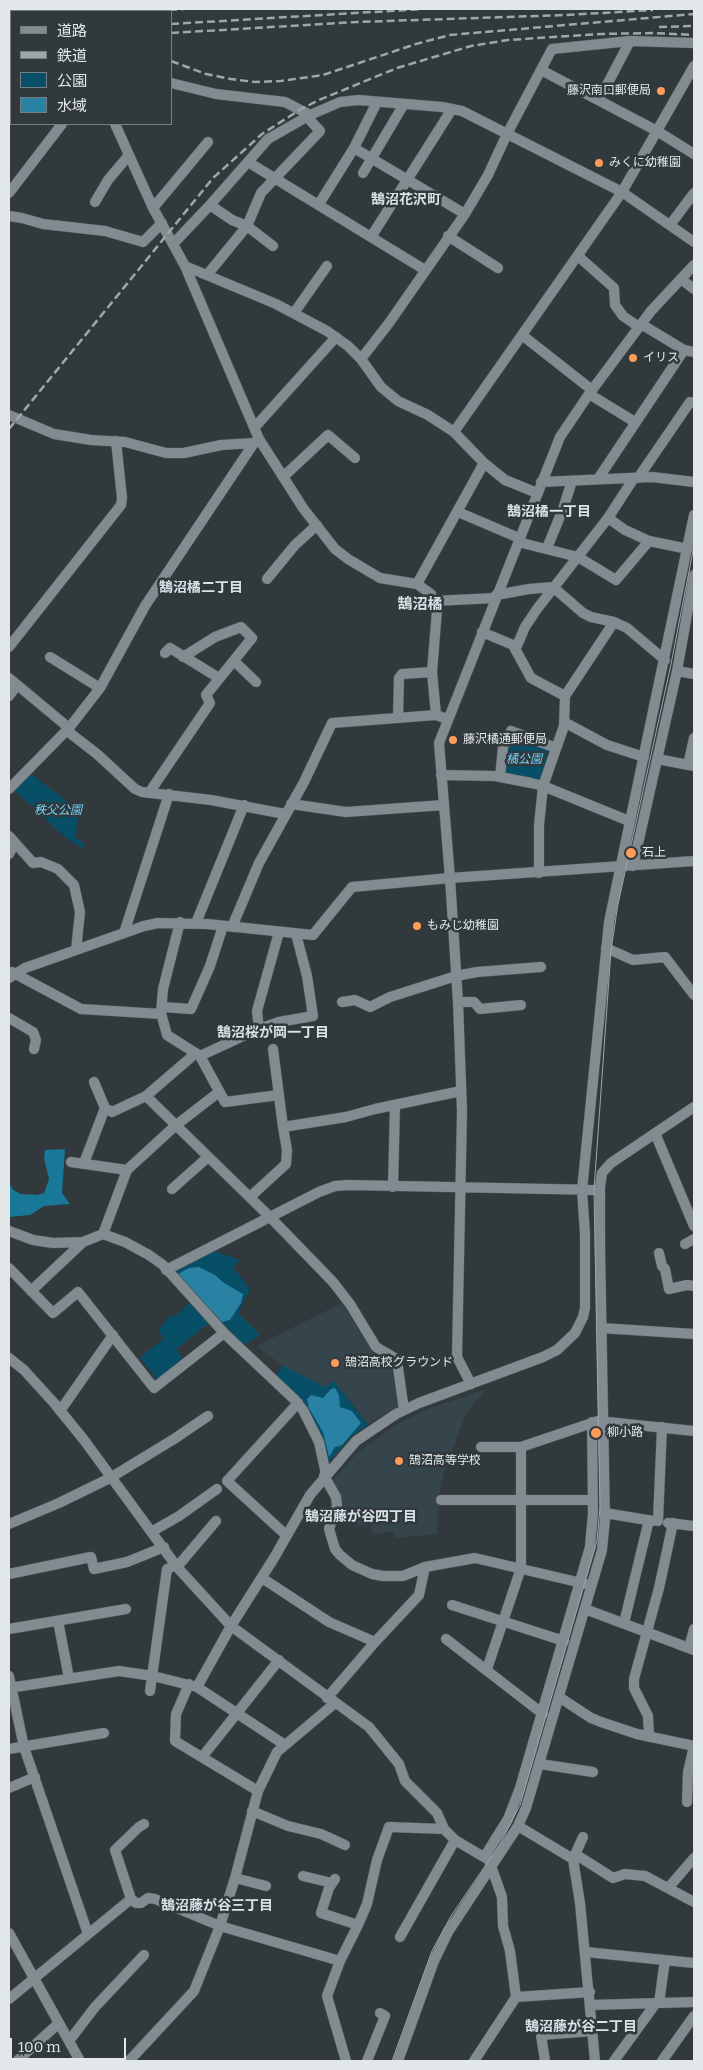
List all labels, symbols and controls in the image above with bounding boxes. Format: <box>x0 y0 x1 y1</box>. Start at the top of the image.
legend <box>10 10 172 125</box>
text: 道路 <box>57 22 87 40</box>
text: 鉄道 <box>57 47 87 65</box>
text: 公園 <box>57 72 87 90</box>
place label: 藤沢南口郵便局 <box>567 84 651 98</box>
marker: 藤沢南口郵便局 <box>655 85 667 97</box>
text: 水域 <box>57 97 87 115</box>
place label: みくに幼稚園 <box>609 156 681 170</box>
marker: みくに幼稚園 <box>593 157 605 169</box>
district label: 鵠沼花沢町 <box>371 192 441 208</box>
place label: イリス <box>643 351 679 365</box>
marker: イリス <box>627 352 639 364</box>
district label: 鵠沼橘一丁目 <box>507 504 591 520</box>
district label: 鵠沼橘二丁目 <box>159 580 243 596</box>
district label: 鵠沼橘 <box>398 596 442 614</box>
place label: 藤沢橘通郵便局 <box>463 733 547 747</box>
marker: 藤沢橘通郵便局 <box>447 734 459 746</box>
park label: 橘公園 <box>506 753 542 767</box>
park label: 秩父公園 <box>34 804 82 818</box>
marker: 石上 <box>624 846 638 860</box>
place label: 石上 <box>642 846 666 860</box>
place label: もみじ幼稚園 <box>427 919 499 933</box>
marker: もみじ幼稚園 <box>411 920 423 932</box>
district label: 鵠沼桜が岡一丁目 <box>217 1025 329 1041</box>
place label: 鵠沼高校グラウンド <box>345 1356 453 1370</box>
marker: 鵠沼高校グラウンド <box>329 1357 341 1369</box>
marker: 柳小路 <box>589 1426 603 1440</box>
place label: 柳小路 <box>607 1426 643 1440</box>
place label: 鵠沼高等学校 <box>409 1454 481 1468</box>
marker: 鵠沼高等学校 <box>393 1455 405 1467</box>
district label: 鵠沼藤が谷四丁目 <box>305 1509 417 1525</box>
district label: 鵠沼藤が谷三丁目 <box>161 1898 273 1914</box>
district label: 鵠沼藤が谷二丁目 <box>525 2019 637 2035</box>
scale bar <box>12 2028 129 2060</box>
text: 100 m <box>18 2038 61 2056</box>

